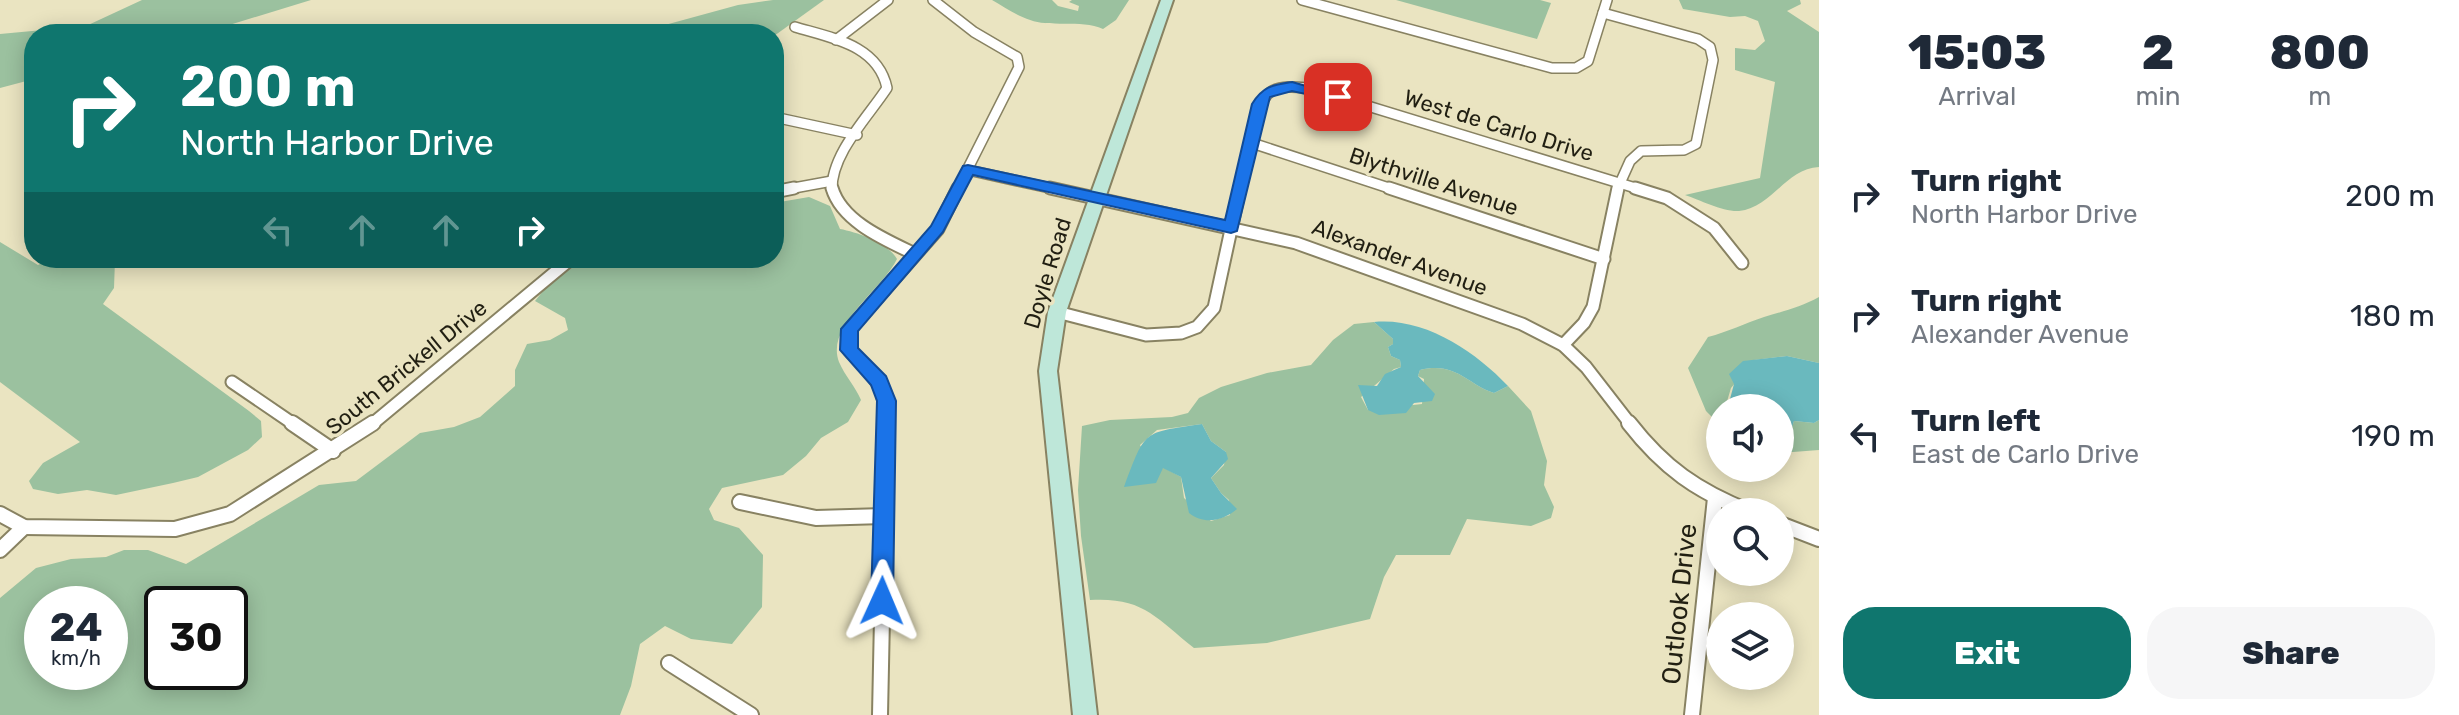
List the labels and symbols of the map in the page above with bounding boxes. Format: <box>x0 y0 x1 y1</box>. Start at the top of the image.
pin <box>1304 63 1372 131</box>
street label: West de Carlo Drive <box>1401 84 1597 167</box>
street label: Blythville Avenue <box>1346 141 1522 222</box>
street label: Alexander Avenue <box>1309 213 1491 302</box>
street label: Doyle Road <box>1018 214 1077 332</box>
street label: South Brickell Drive <box>320 294 492 441</box>
street label: Outlook Drive <box>1656 522 1703 686</box>
position arrow <box>840 559 924 643</box>
speed limit sign: 30 <box>144 586 248 690</box>

